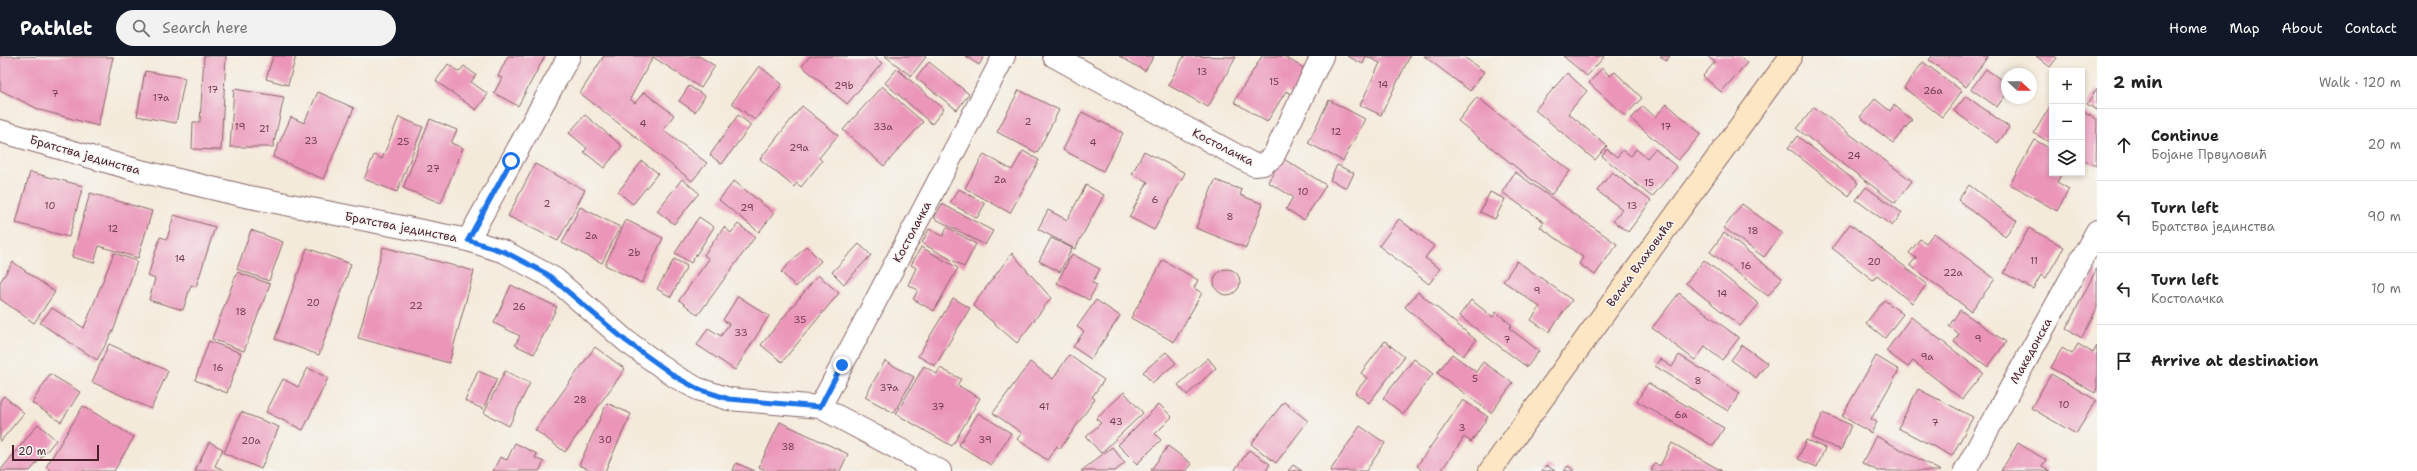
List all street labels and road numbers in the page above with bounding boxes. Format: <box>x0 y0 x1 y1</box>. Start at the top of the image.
street label: Костолачка <box>1189 125 1257 170</box>
street label: Братства јединства <box>28 132 143 179</box>
street label: Костолачка <box>889 198 935 265</box>
street label: Братства јединства <box>343 208 459 246</box>
street label: Вељка Влаховића <box>1603 216 1678 310</box>
street label: Македонска <box>2006 315 2056 387</box>

